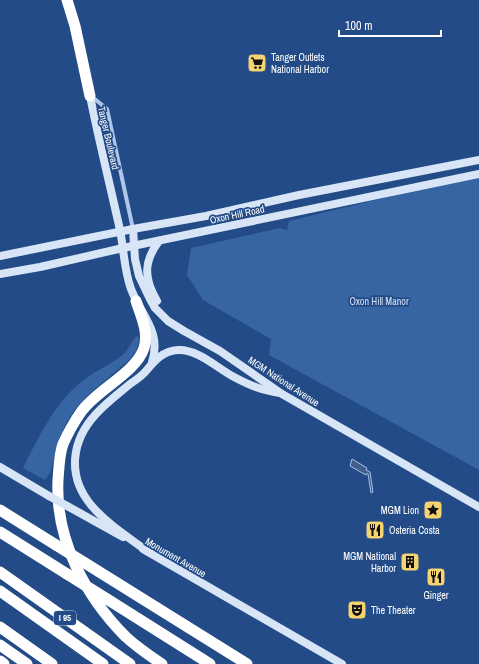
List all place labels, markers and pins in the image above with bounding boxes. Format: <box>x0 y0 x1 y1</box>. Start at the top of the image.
place label: Tanger Outlets National Harbor <box>271 51 329 76</box>
supermarket icon: Tanger Outlets National Harbor <box>246 52 268 74</box>
place icon: MGM Lion <box>422 499 444 521</box>
place label: MGM Lion <box>381 504 419 517</box>
restaurant icon: Osteria Costa <box>364 519 386 541</box>
place label: Osteria Costa <box>389 524 440 537</box>
place label: MGM National Harbor <box>343 550 396 575</box>
building icon: MGM National Harbor <box>399 551 421 573</box>
restaurant icon: Ginger <box>425 566 447 588</box>
place label: Ginger <box>423 589 449 602</box>
theatre icon: The Theater <box>346 599 368 621</box>
place label: The Theater <box>371 604 416 617</box>

